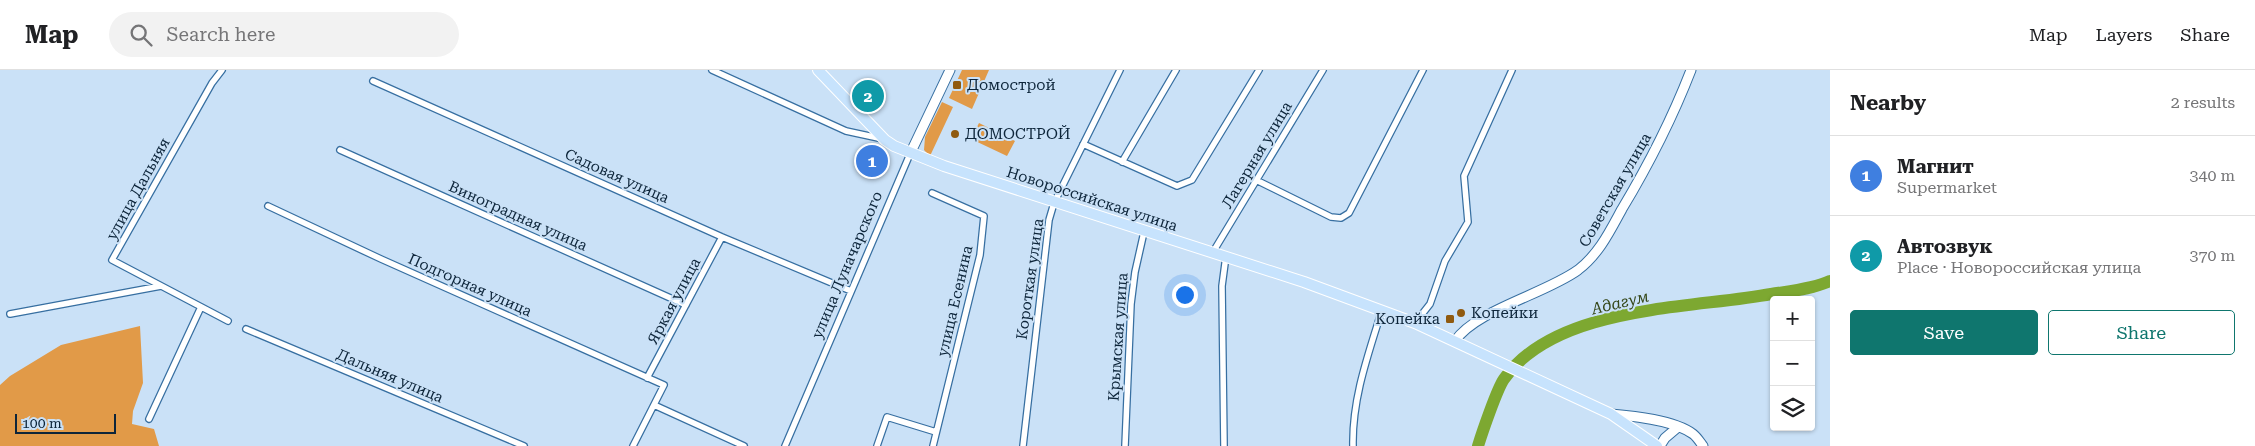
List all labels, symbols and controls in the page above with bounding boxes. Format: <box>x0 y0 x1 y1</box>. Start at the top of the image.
search box <box>109 12 459 57</box>
text: Map <box>25 21 79 49</box>
icon: search <box>127 21 155 49</box>
text: Search here <box>167 23 275 46</box>
text: Map <box>2029 24 2068 45</box>
text: Layers <box>2096 24 2152 45</box>
text: Share <box>2180 24 2230 45</box>
place label: Домострой <box>967 76 1055 94</box>
pin: 2 <box>852 77 884 115</box>
marker: Домострой <box>951 79 963 91</box>
text: Nearby <box>1850 91 1926 115</box>
text: 2 results <box>2171 93 2235 112</box>
street label: Лагерная улица <box>1218 98 1296 212</box>
place label: ДОМОСТРОЙ <box>965 125 1071 143</box>
marker: ДОМОСТРОЙ <box>949 128 961 140</box>
street label: Советская улица <box>1575 130 1655 250</box>
street label: улица Дальняя <box>102 135 174 243</box>
pin: 1 <box>856 142 888 180</box>
street label: Садовая улица <box>562 145 672 207</box>
text: Магнит <box>1897 155 1974 178</box>
street label: Новороссийская улица <box>1004 163 1180 235</box>
text: 1 <box>1862 166 1870 185</box>
text: 340 m <box>2189 166 2235 185</box>
street label: Виноградная улица <box>446 177 590 255</box>
text: Supermarket <box>1897 178 1997 197</box>
street label: улица Луначарского <box>808 189 886 341</box>
street label: Короткая улица <box>1013 217 1047 341</box>
text: Автозвук <box>1897 235 1993 258</box>
street label: улица Есенина <box>933 244 977 358</box>
text: 2 <box>1862 246 1870 265</box>
text: 370 m <box>2189 246 2235 265</box>
street label: Подгорная улица <box>405 250 535 320</box>
street label: Яркая улица <box>644 255 704 347</box>
text: Place · Новороссийская улица <box>1897 258 2141 277</box>
street label: Крымская улица <box>1105 272 1131 402</box>
your location <box>1172 282 1198 308</box>
water label: Адагум <box>1589 287 1651 319</box>
map controls <box>1770 296 1815 431</box>
button: + <box>1770 296 1815 341</box>
place label: Копейки <box>1471 304 1538 322</box>
marker: Копейки <box>1455 307 1467 319</box>
place label: Копейка <box>1375 310 1440 328</box>
button: Save <box>1850 310 2038 355</box>
button: Share <box>2048 310 2235 355</box>
marker: Копейка <box>1444 313 1456 325</box>
button: − <box>1770 341 1815 386</box>
street label: Дальняя улица <box>334 345 446 407</box>
button: layers <box>1770 386 1815 431</box>
scale bar <box>15 411 116 434</box>
text: 100 m <box>22 415 62 431</box>

